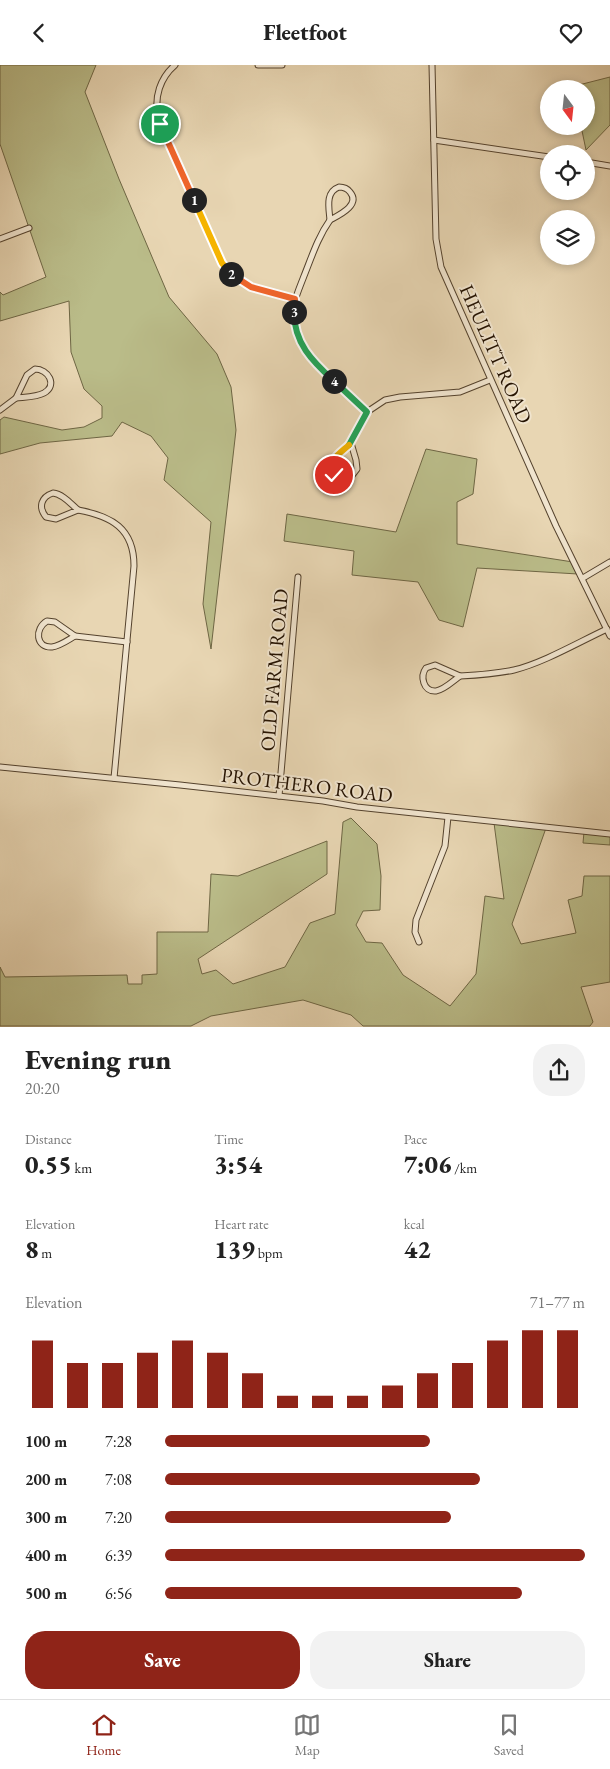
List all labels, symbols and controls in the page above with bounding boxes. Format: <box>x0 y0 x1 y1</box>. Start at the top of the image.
text: Fleetfoot <box>263 18 347 47</box>
icon: back <box>25 19 53 47</box>
icon: heart <box>557 19 585 47</box>
north arrow <box>540 80 595 135</box>
map controls <box>540 80 595 265</box>
pin <box>139 103 181 145</box>
icon: arrive <box>146 110 174 138</box>
button: locate <box>540 145 595 200</box>
pin: 1 <box>182 187 206 213</box>
text: 1 <box>191 191 198 209</box>
button: layers <box>540 210 595 265</box>
pin: 2 <box>218 261 244 287</box>
text: 2 <box>228 265 235 283</box>
street label: HEULITT ROAD <box>454 280 538 428</box>
pin: 3 <box>282 299 306 325</box>
text: 3 <box>291 303 298 321</box>
pin: 4 <box>322 369 346 393</box>
text: 4 <box>331 372 338 390</box>
pin <box>313 454 355 496</box>
icon: check <box>320 461 348 489</box>
street label: OLD FARM ROAD <box>254 588 294 752</box>
street label: PROTHERO ROAD <box>220 762 394 808</box>
text: Evening run <box>25 1041 171 1077</box>
button: share <box>533 1044 585 1096</box>
text: 20:20 <box>25 1078 60 1099</box>
text: Distance <box>25 1130 72 1148</box>
text: Time <box>214 1130 244 1148</box>
text: Pace <box>404 1130 427 1148</box>
text: 0.55 <box>25 1148 72 1180</box>
text: 3:54 <box>214 1148 262 1180</box>
text: 7:06 <box>404 1148 451 1180</box>
text: km <box>72 1159 92 1177</box>
text: /km <box>451 1159 477 1177</box>
text: Elevation <box>25 1215 75 1233</box>
text: Heart rate <box>214 1215 269 1233</box>
text: kcal <box>404 1215 425 1233</box>
text: 8 <box>25 1233 39 1265</box>
text: 139 <box>214 1233 255 1265</box>
text: 42 <box>404 1233 431 1265</box>
text: m <box>39 1244 52 1262</box>
text: bpm <box>255 1244 283 1262</box>
text: Elevation <box>25 1292 83 1313</box>
text: 71–77 m <box>530 1292 585 1313</box>
text: 100 m <box>25 1431 67 1452</box>
text: 7:28 <box>105 1431 132 1452</box>
text: 200 m <box>25 1469 67 1490</box>
text: 7:08 <box>105 1469 132 1490</box>
text: 300 m <box>25 1507 67 1528</box>
text: 7:20 <box>105 1507 132 1528</box>
text: 400 m <box>25 1545 67 1566</box>
text: 6:39 <box>105 1545 132 1566</box>
text: 500 m <box>25 1583 67 1604</box>
text: 6:56 <box>105 1583 132 1604</box>
button: Save <box>25 1631 300 1689</box>
button: Share <box>310 1631 585 1689</box>
tab: Home <box>86 1711 121 1759</box>
tab: Map <box>293 1711 321 1759</box>
tab: Saved <box>494 1711 524 1759</box>

